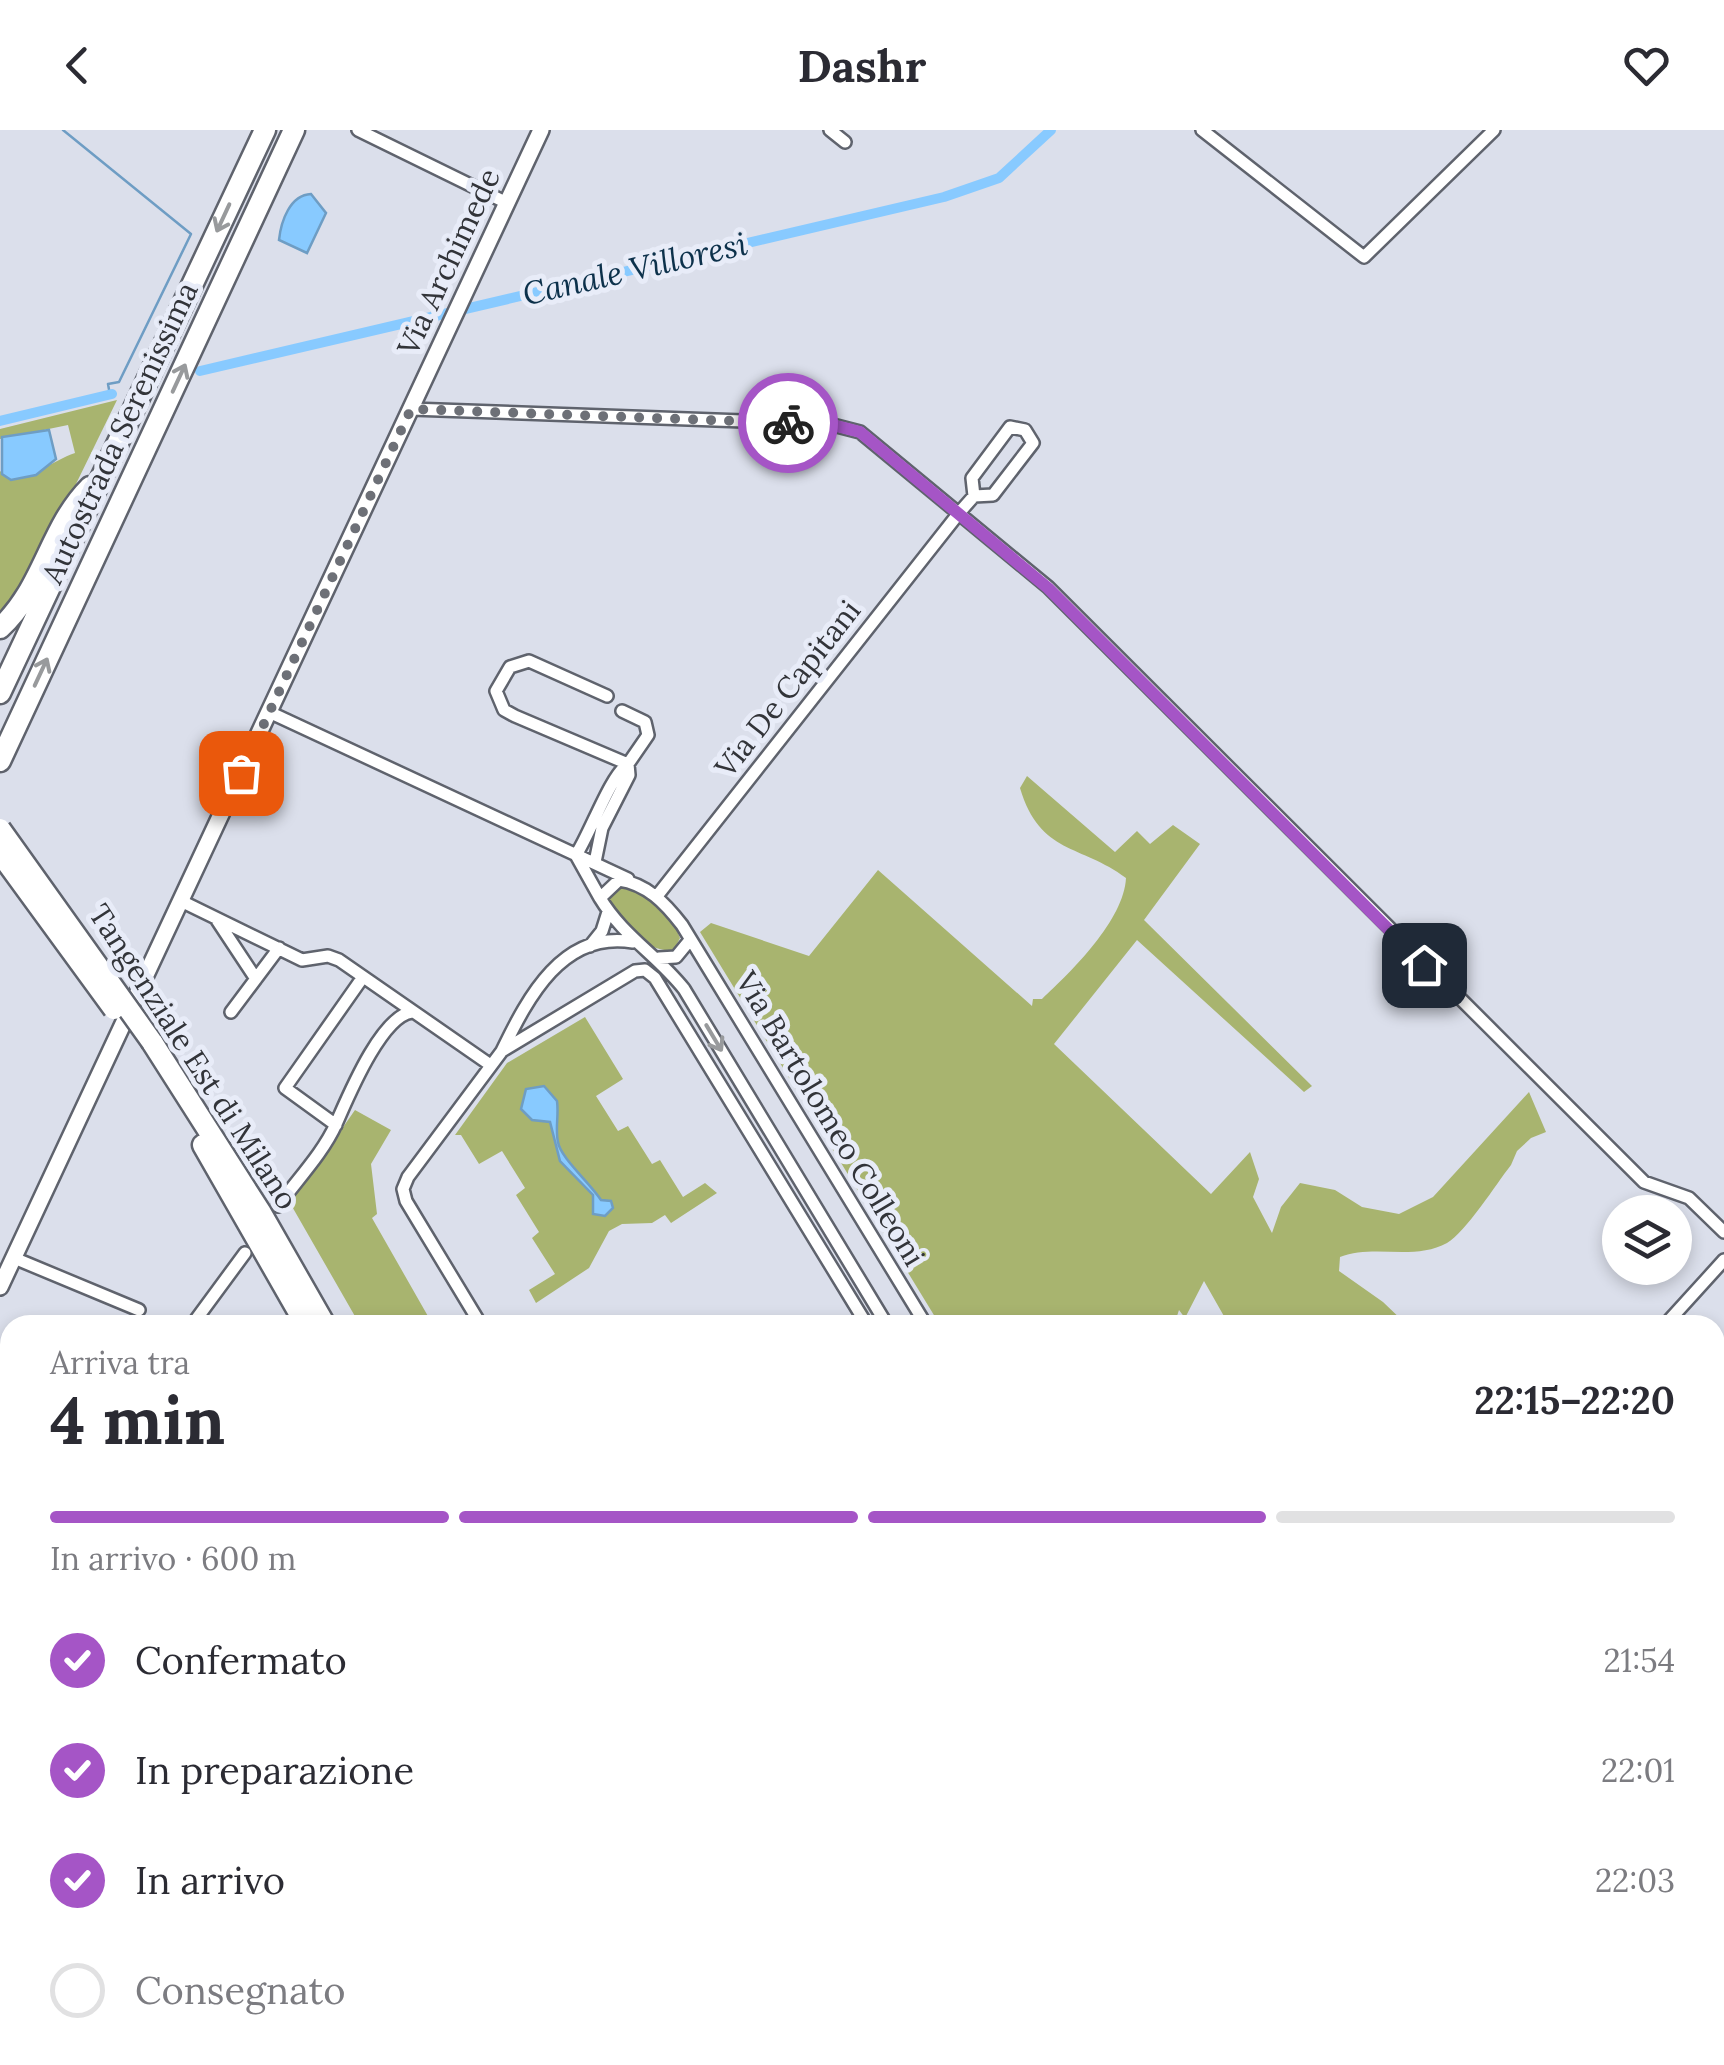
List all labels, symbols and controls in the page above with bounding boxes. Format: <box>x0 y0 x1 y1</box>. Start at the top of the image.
text: Dashr <box>798 37 926 94</box>
icon: back <box>50 38 105 93</box>
icon: heart <box>1619 38 1674 93</box>
street label: Via Archimede <box>388 162 508 362</box>
one-way arrow <box>213 202 232 232</box>
water label: Canale Villoresi <box>519 223 751 314</box>
street label: Autostrada Serenissima <box>32 276 206 590</box>
one-way arrow <box>170 364 189 394</box>
courier <box>738 373 838 473</box>
icon: bike <box>761 396 816 451</box>
street label: Via De Capitani <box>706 592 868 785</box>
one-way arrow <box>33 658 52 688</box>
pin <box>199 731 284 816</box>
icon: bag <box>214 746 269 801</box>
street label: Tangenziale Est di Milano <box>80 897 307 1217</box>
pin <box>1382 923 1467 1008</box>
icon: home <box>1397 938 1452 993</box>
street label: Via Bartolomeo Colleoni <box>727 964 934 1273</box>
one-way arrow <box>704 1023 724 1052</box>
map controls <box>1602 1195 1692 1285</box>
button: layers <box>1602 1195 1692 1285</box>
text: Arriva tra <box>50 1342 190 1383</box>
text: 22:15–22:20 <box>1474 1376 1675 1424</box>
text: 4 min <box>50 1379 225 1462</box>
text: In arrivo · 600 m <box>50 1538 296 1579</box>
icon: check <box>50 1633 105 1688</box>
text: Confermato <box>135 1636 347 1684</box>
text: 21:54 <box>1603 1640 1675 1681</box>
icon: check <box>50 1743 105 1798</box>
text: In preparazione <box>135 1746 414 1794</box>
text: 22:01 <box>1601 1750 1675 1791</box>
icon: check <box>50 1853 105 1908</box>
text: In arrivo <box>135 1856 285 1904</box>
text: 22:03 <box>1595 1860 1675 1901</box>
text: Consegnato <box>135 1966 345 2014</box>

